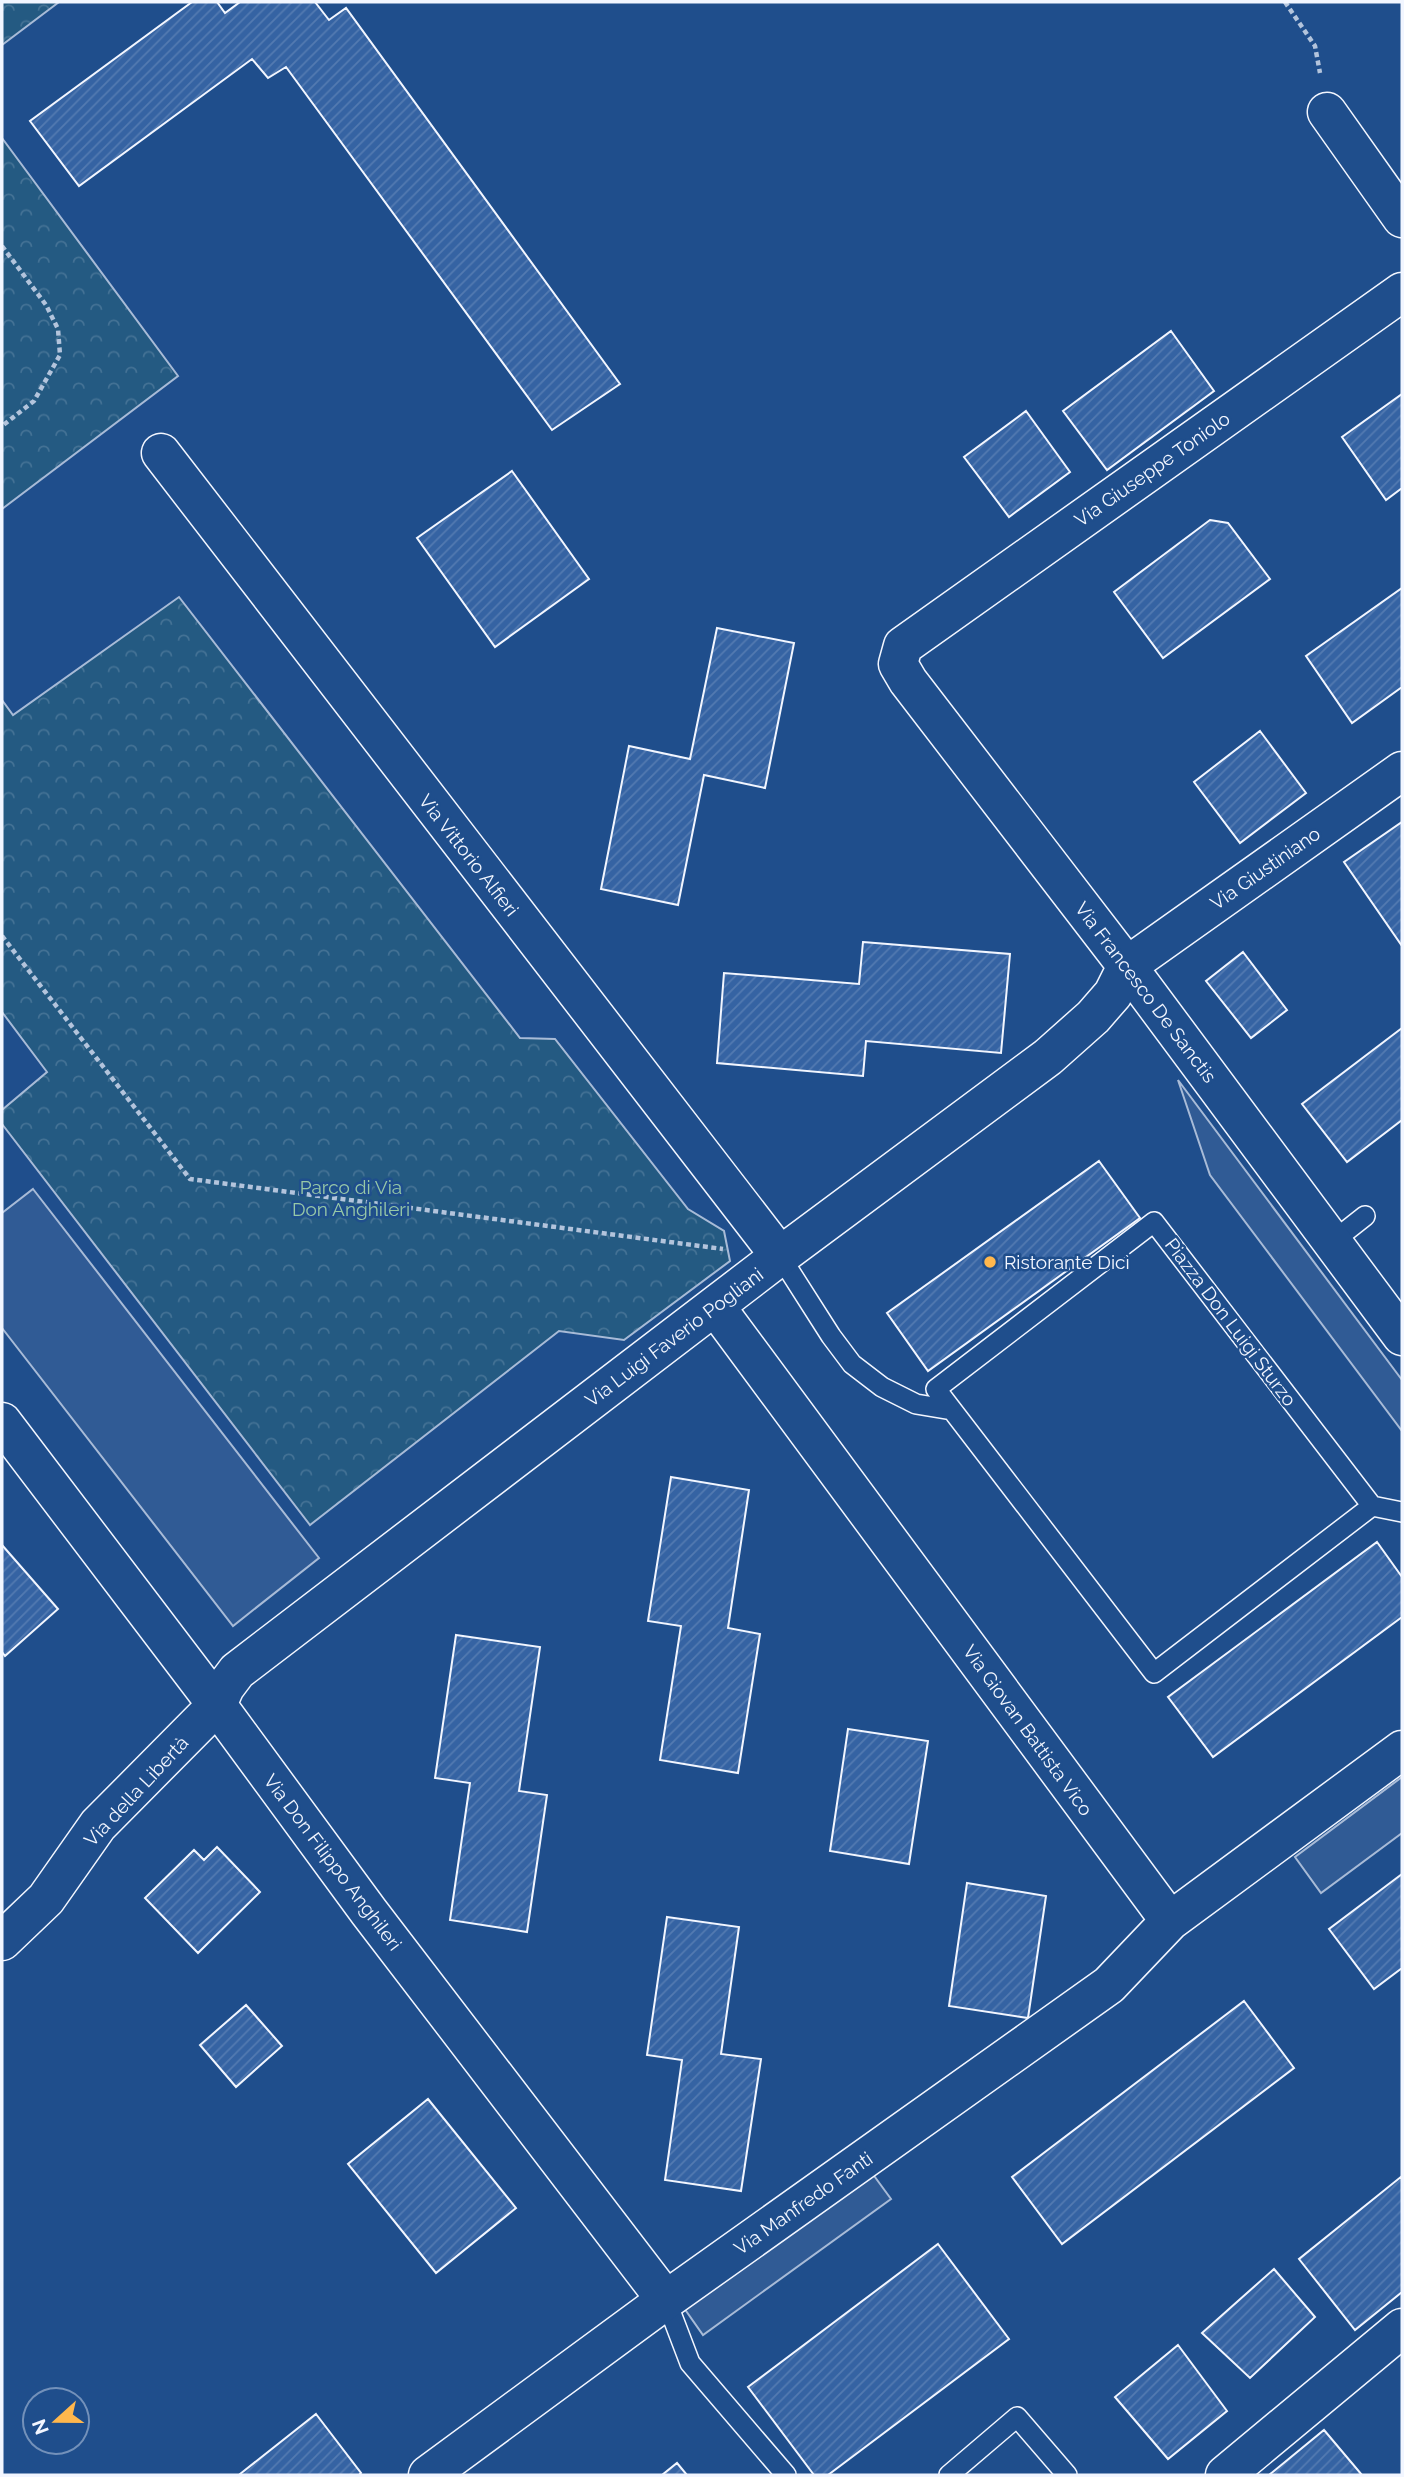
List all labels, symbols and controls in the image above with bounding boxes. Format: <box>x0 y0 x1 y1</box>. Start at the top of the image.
street label: Via Giuseppe Toniolo <box>1070 407 1234 531</box>
street label: Via Vittorio Alfieri <box>415 790 523 920</box>
street label: Via Giustiniano <box>1206 822 1324 914</box>
street label: Via Francesco De Sanctis <box>1071 897 1221 1087</box>
park label: Parco di Via Don Anghileri <box>292 1176 410 1220</box>
street label: Piazza Don Luigi Sturzo <box>1161 1234 1301 1410</box>
place label: Ristorante Dicì <box>1004 1251 1130 1273</box>
marker: Ristorante Dicì <box>982 1254 998 1270</box>
street label: Via Luigi Faverio Pogliani <box>581 1263 767 1411</box>
street label: Via Giovan Battista Vico <box>959 1640 1097 1820</box>
street label: Via della Libertà <box>79 1731 193 1851</box>
street label: Via Don Filippo Anghileri <box>260 1770 406 1954</box>
street label: Via Manfredo Fanti <box>730 2147 876 2259</box>
north arrow <box>21 2386 91 2456</box>
text: N <box>27 2416 53 2438</box>

